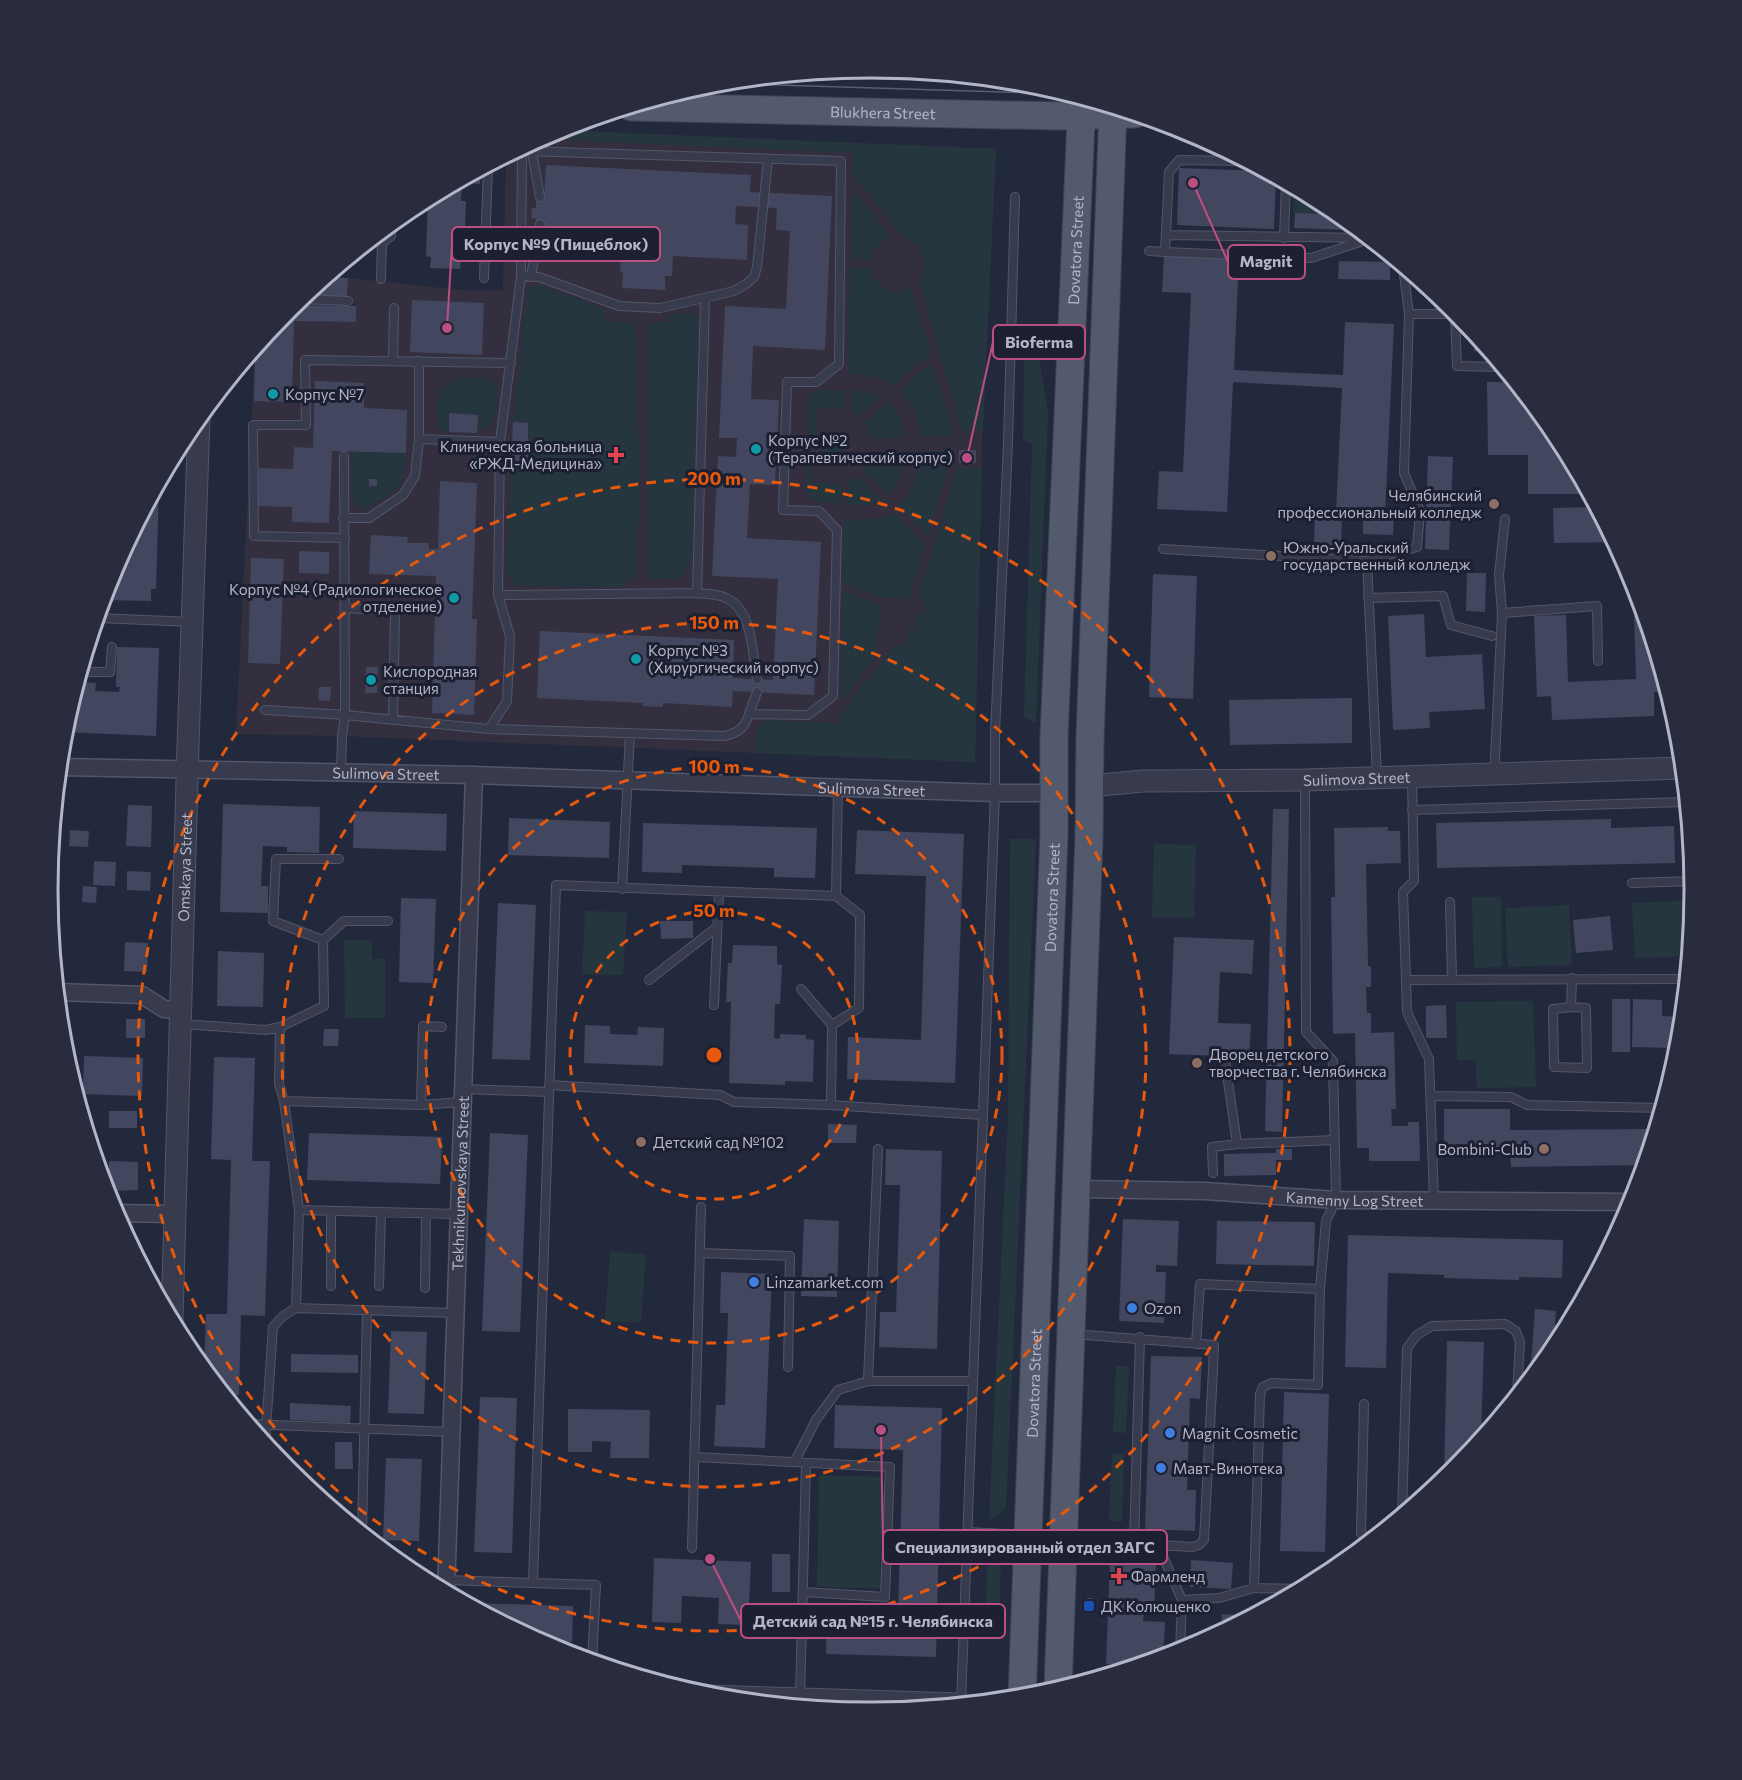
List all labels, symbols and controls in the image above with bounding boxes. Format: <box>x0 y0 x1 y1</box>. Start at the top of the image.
street label: Blukhera Street <box>830 102 936 122</box>
street label: Dovatora Street <box>1064 195 1087 305</box>
callout: Корпус №9 (Пищеблок) <box>452 227 660 261</box>
text: Корпус №9 (Пищеблок) <box>464 234 648 253</box>
callout: Magnit <box>1228 245 1305 279</box>
text: Magnit <box>1240 251 1293 270</box>
callout: Bioferma <box>993 325 1085 359</box>
text: Bioferma <box>1005 332 1073 351</box>
place label: Корпус №7 <box>285 385 364 403</box>
marker: Корпус №7 <box>266 387 280 401</box>
place label: Корпус №2 (Терапевтический корпус) <box>768 431 953 466</box>
place label: Клиническая больница «РЖД-Медицина» <box>440 437 602 472</box>
marker: Корпус №2 (Терапевтический корпус) <box>749 442 763 456</box>
marker: Клиническая больница «РЖД-Медицина» <box>607 446 625 464</box>
text: 200 m <box>687 467 741 489</box>
place label: Челябинский профессиональный колледж <box>1278 486 1482 521</box>
marker: Челябинский профессиональный колледж <box>1487 497 1501 511</box>
place label: Южно-Уральский государственный колледж <box>1283 538 1471 573</box>
marker: Южно-Уральский государственный колледж <box>1264 549 1278 563</box>
place label: Корпус №4 (Радиологическое отделение) <box>229 580 442 615</box>
marker: Корпус №4 (Радиологическое отделение) <box>447 591 461 605</box>
text: 150 m <box>689 611 739 633</box>
place label: Корпус №3 (Хирургический корпус) <box>648 641 819 676</box>
marker: Корпус №3 (Хирургический корпус) <box>629 652 643 666</box>
place label: Кислородная станция <box>383 662 477 697</box>
marker: Кислородная станция <box>364 673 378 687</box>
text: 100 m <box>688 755 740 777</box>
street label: Sulimova Street <box>332 763 440 783</box>
street label: Sulimova Street <box>1303 768 1411 789</box>
street label: Sulimova Street <box>818 778 926 800</box>
street label: Omskaya Street <box>174 813 195 922</box>
street label: Dovatora Street <box>1041 843 1063 952</box>
text: 50 m <box>693 899 735 921</box>
centre of rings <box>704 1045 724 1065</box>
place label: Дворец детского творчества г. Челябинска <box>1209 1045 1387 1080</box>
marker: Дворец детского творчества г. Челябинска <box>1190 1056 1204 1070</box>
street label: Tekhnikumovskaya Street <box>448 1095 472 1271</box>
place label: Детский сад №102 <box>653 1133 784 1151</box>
marker: Детский сад №102 <box>634 1135 648 1149</box>
place label: Bombini-Club <box>1437 1140 1532 1158</box>
marker: Bombini-Club <box>1537 1142 1551 1156</box>
street label: Kamenny Log Street <box>1285 1188 1424 1210</box>
place label: Linzamarket.com <box>766 1273 884 1291</box>
marker: Linzamarket.com <box>747 1275 761 1289</box>
place label: Ozon <box>1144 1299 1181 1317</box>
marker: Ozon <box>1125 1301 1139 1315</box>
street label: Dovatora Street <box>1023 1328 1045 1438</box>
place label: Magnit Cosmetic <box>1182 1424 1298 1442</box>
marker: Magnit Cosmetic <box>1163 1426 1177 1440</box>
place label: Мавт-Винотека <box>1173 1459 1283 1477</box>
marker: Мавт-Винотека <box>1154 1461 1168 1475</box>
callout: Специализированный отдел ЗАГС <box>883 1530 1167 1564</box>
text: Специализированный отдел ЗАГС <box>895 1537 1155 1556</box>
place label: Фармленд <box>1131 1567 1205 1585</box>
marker: Фармленд <box>1112 1569 1126 1583</box>
place label: ДК Колющенко <box>1101 1597 1211 1615</box>
marker: ДК Колющенко <box>1082 1599 1096 1613</box>
callout: Детский сад №15 г. Челябинска <box>741 1604 1005 1638</box>
text: Детский сад №15 г. Челябинска <box>753 1611 993 1630</box>

